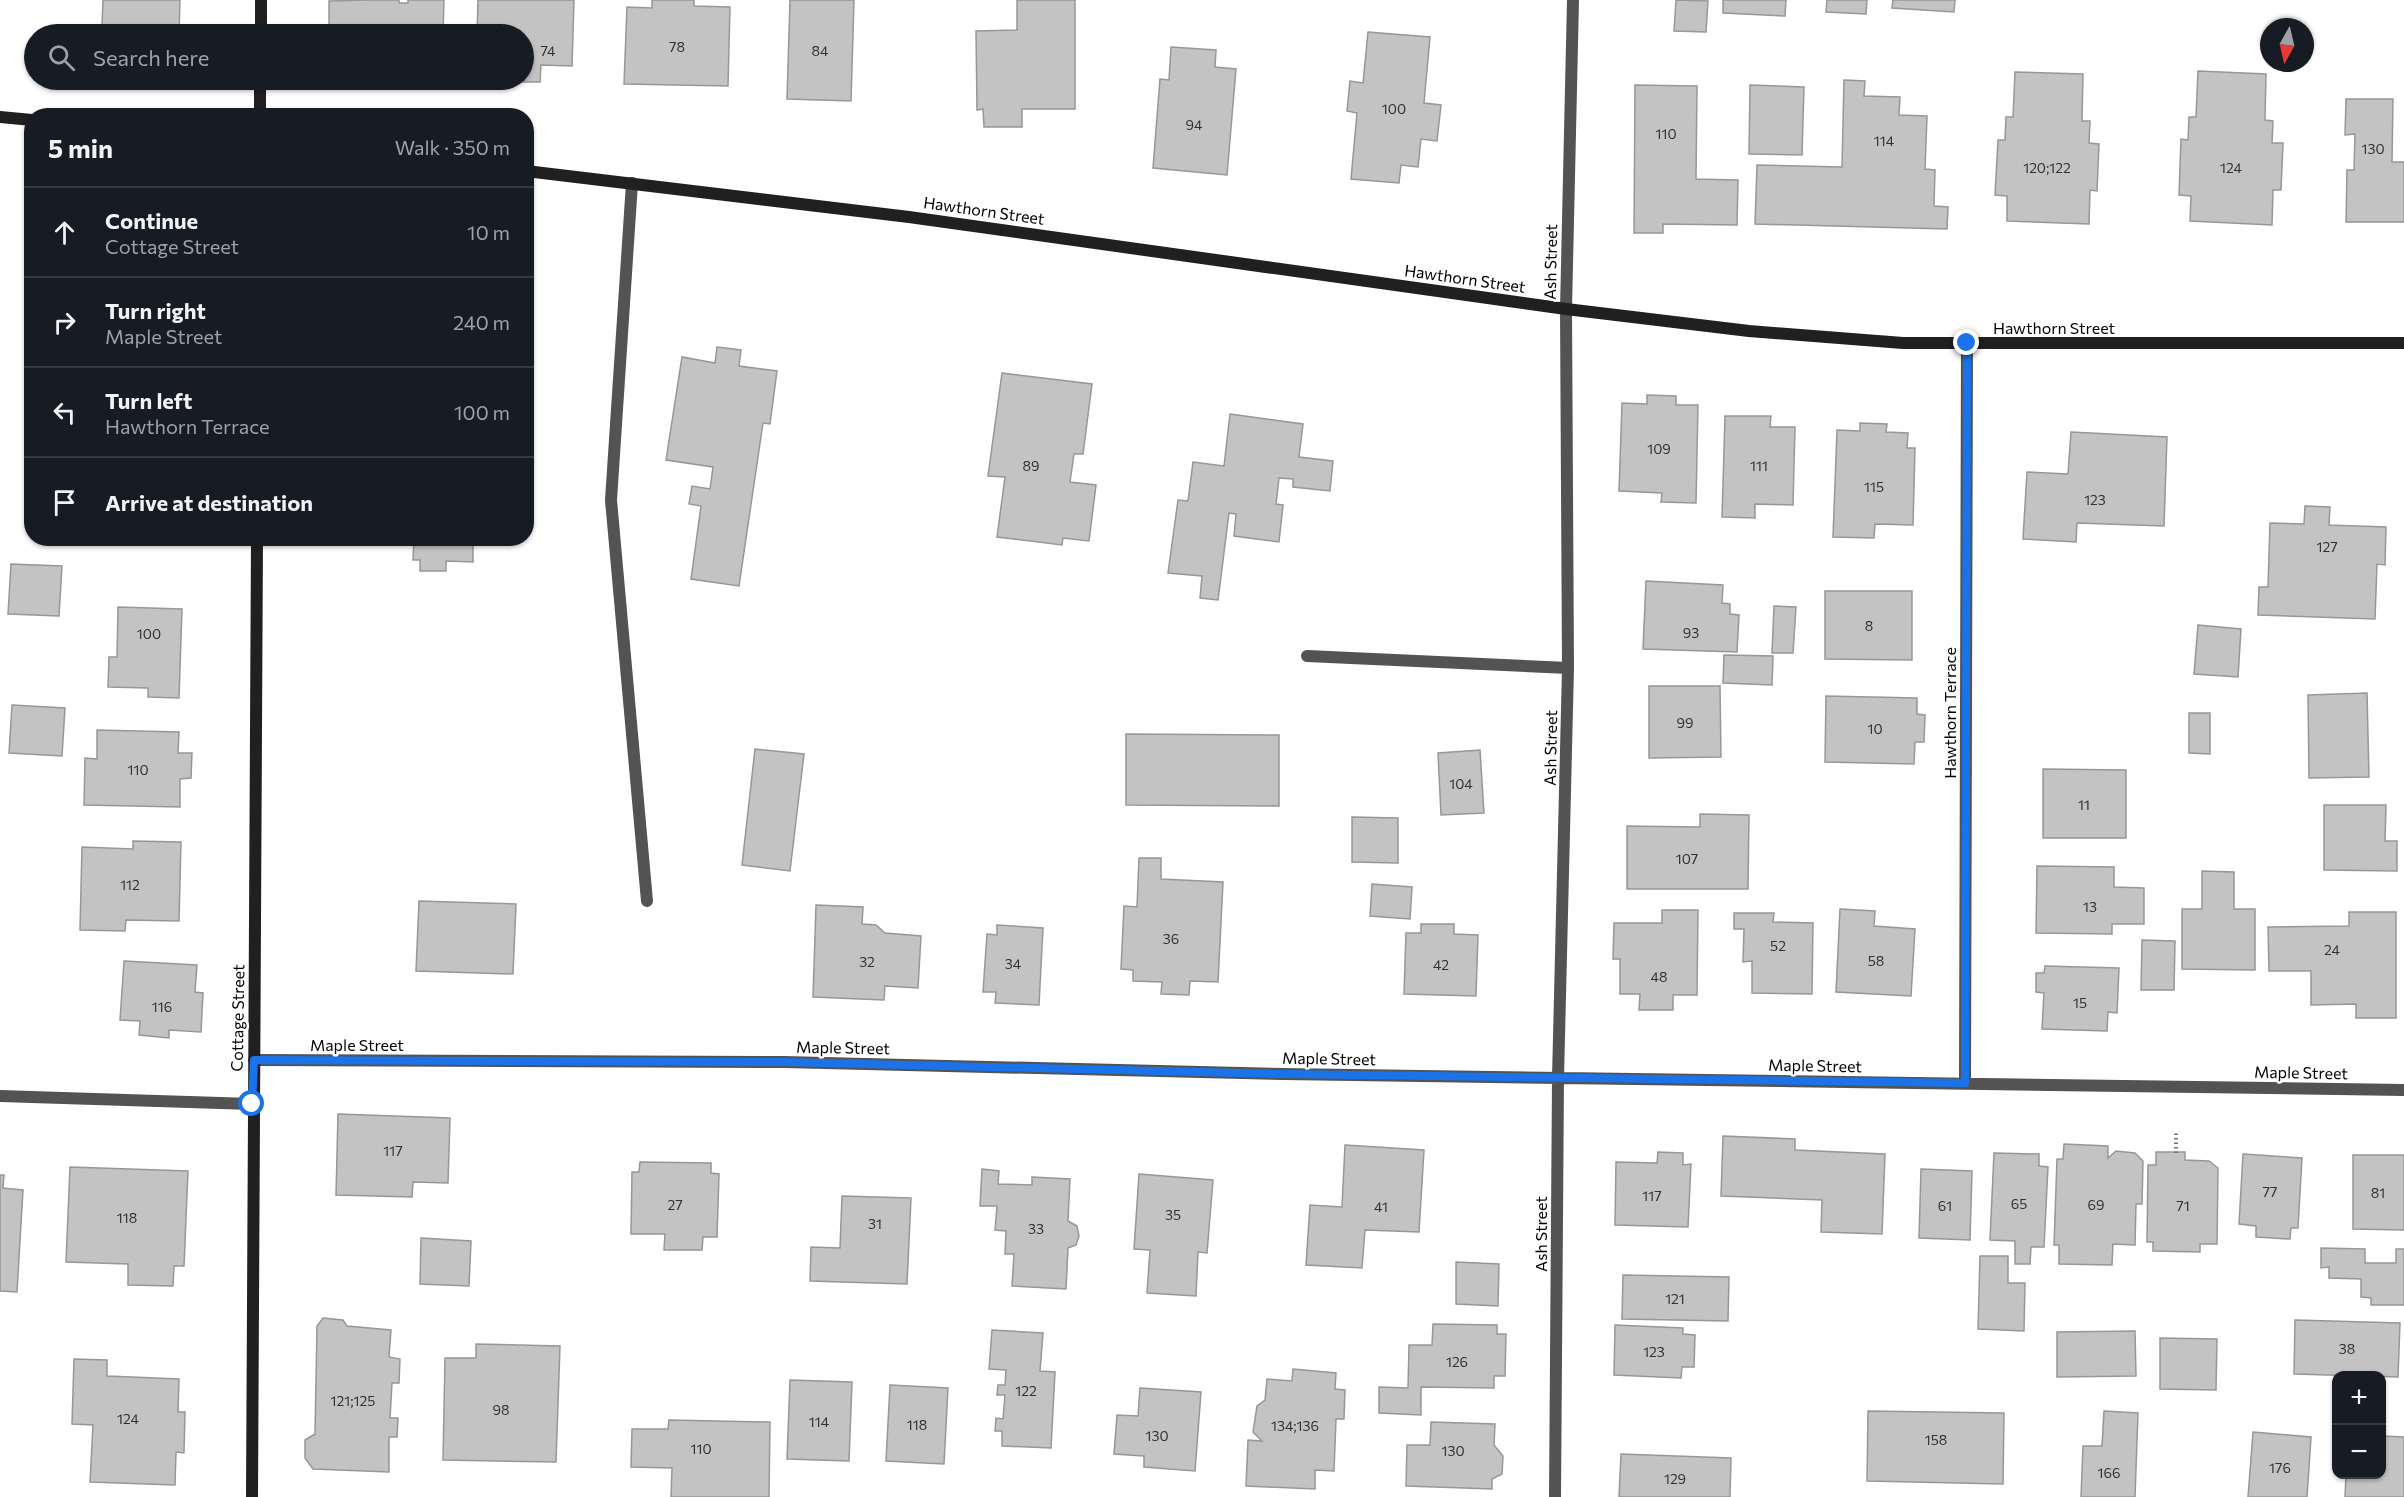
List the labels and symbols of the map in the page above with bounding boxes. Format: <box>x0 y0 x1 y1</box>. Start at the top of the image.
north arrow <box>2260 18 2314 72</box>
house number: 78 <box>669 38 685 55</box>
house number: 74 <box>541 42 556 59</box>
house number: 84 <box>812 42 829 59</box>
house number: 100 <box>1382 100 1406 117</box>
house number: 94 <box>1186 116 1203 133</box>
house number: 110 <box>1655 125 1677 142</box>
house number: 114 <box>1874 132 1895 149</box>
house number: 130 <box>2361 140 2385 157</box>
house number: 120;122 <box>2023 159 2071 176</box>
house number: 124 <box>2220 159 2243 176</box>
street label: Hawthorn Street <box>922 192 1046 228</box>
street label: Ash Street <box>1540 224 1560 300</box>
street label: Hawthorn Street <box>1403 260 1527 296</box>
street label: Hawthorn Street <box>1993 318 2115 337</box>
route end <box>1953 329 1979 355</box>
house number: 109 <box>1647 440 1671 457</box>
house number: 89 <box>1023 457 1040 474</box>
house number: 111 <box>1750 457 1768 474</box>
house number: 115 <box>1864 478 1884 495</box>
house number: 123 <box>2084 491 2106 508</box>
house number: 127 <box>2316 538 2338 555</box>
house number: 8 <box>1865 617 1873 634</box>
house number: 93 <box>1683 624 1699 641</box>
house number: 100 <box>137 625 161 642</box>
street label: Hawthorn Terrace <box>1940 647 1959 779</box>
street label: Ash Street <box>1540 710 1560 786</box>
house number: 99 <box>1677 714 1694 731</box>
house number: 10 <box>1867 720 1883 737</box>
house number: 110 <box>127 761 149 778</box>
house number: 104 <box>1449 775 1473 792</box>
house number: 11 <box>2078 796 2090 813</box>
house number: 107 <box>1676 850 1698 867</box>
house number: 112 <box>120 876 140 893</box>
house number: 13 <box>2083 898 2097 915</box>
house number: 36 <box>1163 930 1179 947</box>
house number: 52 <box>1770 937 1786 954</box>
house number: 24 <box>2324 941 2341 958</box>
house number: 58 <box>1868 952 1884 969</box>
house number: 32 <box>859 953 875 970</box>
house number: 34 <box>1005 955 1022 972</box>
house number: 42 <box>1433 956 1449 973</box>
street label: Cottage Street <box>227 964 247 1072</box>
house number: 48 <box>1651 968 1667 985</box>
house number: 15 <box>2073 994 2087 1011</box>
house number: 116 <box>152 998 172 1015</box>
street label: Maple Street <box>310 1035 404 1054</box>
street label: Maple Street <box>796 1037 890 1057</box>
street label: Maple Street <box>1282 1048 1376 1068</box>
street label: Maple Street <box>1768 1055 1862 1075</box>
street label: Maple Street <box>2254 1062 2348 1082</box>
route start <box>238 1090 264 1116</box>
house number: 117 <box>383 1142 403 1159</box>
house number: 77 <box>2263 1183 2277 1200</box>
house number: 81 <box>2371 1184 2385 1201</box>
house number: 117 <box>1642 1187 1662 1204</box>
house number: 65 <box>2011 1195 2027 1212</box>
house number: 27 <box>667 1196 683 1213</box>
street label: Ash Street <box>1531 1196 1550 1272</box>
house number: 69 <box>2088 1196 2104 1213</box>
house number: 61 <box>1938 1197 1952 1214</box>
house number: 71 <box>2176 1197 2190 1214</box>
house number: 41 <box>1374 1198 1388 1215</box>
house number: 35 <box>1165 1206 1181 1223</box>
house number: 118 <box>117 1209 137 1226</box>
house number: 31 <box>868 1215 882 1232</box>
house number: 33 <box>1028 1220 1044 1237</box>
house number: 121 <box>1665 1290 1685 1307</box>
house number: 38 <box>2339 1340 2355 1357</box>
house number: 123 <box>1643 1343 1665 1360</box>
house number: 126 <box>1446 1353 1468 1370</box>
house number: 122 <box>1015 1382 1037 1399</box>
house number: 121;125 <box>331 1392 375 1409</box>
house number: 98 <box>493 1401 510 1418</box>
house number: 124 <box>117 1410 140 1427</box>
house number: 114 <box>809 1413 830 1430</box>
house number: 118 <box>907 1416 927 1433</box>
house number: 134;136 <box>1271 1417 1319 1434</box>
house number: 130 <box>1145 1427 1169 1444</box>
house number: 158 <box>1925 1431 1947 1448</box>
house number: 110 <box>690 1440 712 1457</box>
house number: 130 <box>1441 1442 1465 1459</box>
house number: 176 <box>2269 1459 2291 1476</box>
house number: 166 <box>2098 1464 2120 1481</box>
house number: 129 <box>1664 1470 1686 1487</box>

